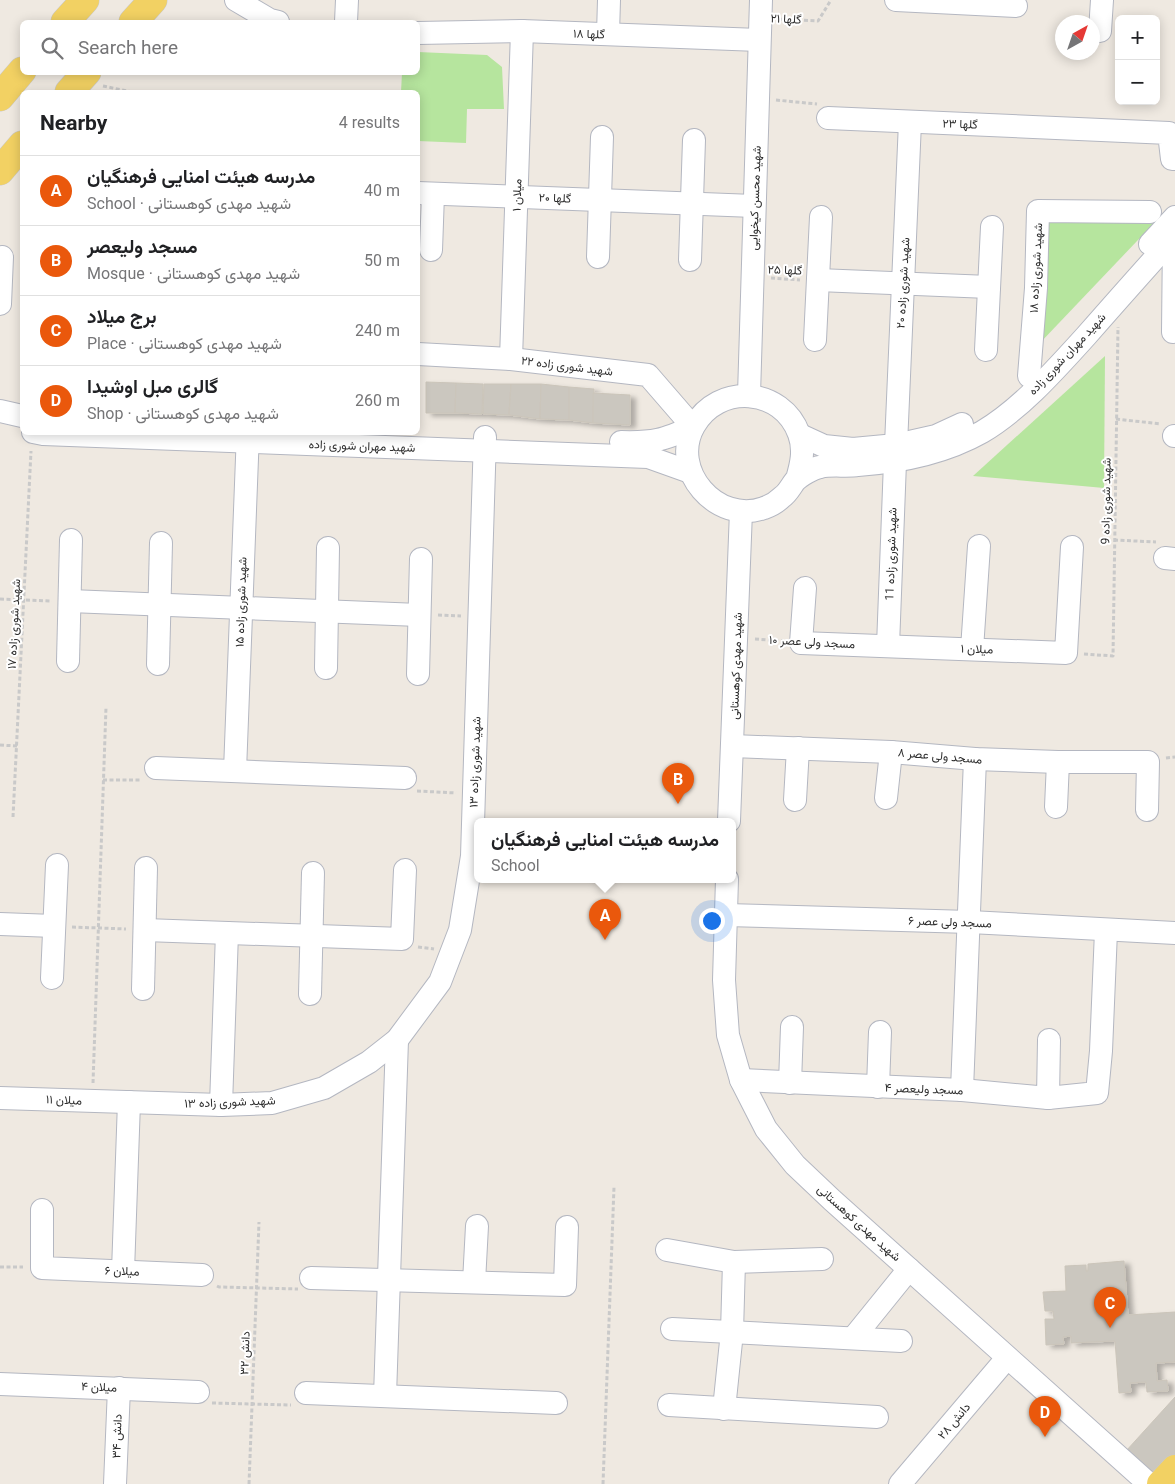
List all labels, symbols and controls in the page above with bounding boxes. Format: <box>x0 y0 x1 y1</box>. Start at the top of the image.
street label: گلها ۲۱ <box>770 11 802 28</box>
north arrow <box>1055 15 1100 60</box>
map controls <box>1115 15 1160 105</box>
button: + <box>1115 15 1160 60</box>
search box <box>20 20 420 75</box>
street label: گلها ۱۸ <box>573 26 605 43</box>
icon: search <box>38 34 66 62</box>
text: Search here <box>78 36 178 59</box>
button: − <box>1115 60 1160 105</box>
text: Nearby <box>40 111 107 135</box>
text: 4 results <box>339 113 400 132</box>
street label: گلها ۲۳ <box>942 116 978 133</box>
street label: شهید محسن کیخوایی <box>746 145 765 251</box>
text: مدرسه هیئت امنایی فرهنگیان <box>87 165 315 188</box>
street label: میلان ۱ <box>509 178 525 212</box>
text: A <box>51 181 61 200</box>
text: 40 m <box>364 181 400 200</box>
street label: گلها ۲۰ <box>538 190 572 207</box>
text: School · شهید مهدی کوهستانی <box>87 194 291 213</box>
street label: شهید شوری زاده ۱۸ <box>1027 222 1046 314</box>
text: مسجد ولیعصر <box>87 235 198 258</box>
street label: شهید شوری زاده ۲۰ <box>894 237 913 329</box>
text: B <box>51 251 61 270</box>
text: 50 m <box>364 251 400 270</box>
street label: گلها ۲۵ <box>767 262 803 279</box>
text: Mosque · شهید مهدی کوهستانی <box>87 264 300 283</box>
text: برج میلاد <box>87 305 156 328</box>
street label: شهید مهران شوری زاده <box>1025 310 1109 399</box>
text: C <box>51 321 61 340</box>
text: 240 m <box>355 321 400 340</box>
text: Place · شهید مهدی کوهستانی <box>87 334 282 353</box>
street label: شهید شوری زاده ۲۲ <box>520 353 614 380</box>
text: گالری مبل اوشیدا <box>87 375 218 398</box>
text: D <box>51 391 61 410</box>
text: 260 m <box>355 391 400 410</box>
text: Shop · شهید مهدی کوهستانی <box>87 404 279 423</box>
street label: شهید مهران شوری زاده <box>308 437 416 456</box>
street label: شهید شوری زاده 9 <box>1098 458 1115 544</box>
street label: شهید شوری زاده 11 <box>882 507 901 601</box>
street label: شهید شوری زاده ۱۵ <box>232 557 251 647</box>
street label: شهید شوری زاده ۱۷ <box>5 578 24 670</box>
street label: شهید مهدی کوهستانی <box>727 612 746 720</box>
street label: مسجد ولی عصر ۱۰ <box>768 633 855 652</box>
street label: میلان ۱ <box>960 641 994 657</box>
street label: شهید شوری زاده ۱۳ <box>466 716 485 808</box>
street label: مسجد ولی عصر ۸ <box>897 745 983 768</box>
pin: B <box>662 763 694 804</box>
popup <box>474 818 736 883</box>
text: مدرسه هیئت امنایی فرهنگیان <box>491 828 719 851</box>
text: School <box>491 856 540 875</box>
pin: A <box>589 899 621 940</box>
your location <box>699 908 725 934</box>
street label: مسجد ولی عصر ۶ <box>908 914 992 931</box>
street label: مسجد ولیعصر ۴ <box>884 1081 964 1098</box>
street label: میلان ۱۱ <box>46 1092 82 1108</box>
street label: شهید شوری زاده ۱۳ <box>184 1093 276 1112</box>
street label: شهید مهدی کوهستانی <box>814 1182 904 1265</box>
street label: میلان ۶ <box>104 1263 140 1279</box>
pin: C <box>1094 1287 1126 1328</box>
street label: دانش ۳۲ <box>237 1331 254 1375</box>
street label: میلان ۴ <box>81 1379 117 1395</box>
pin: D <box>1029 1396 1061 1437</box>
street label: دانش ۲۸ <box>935 1400 974 1443</box>
street label: دانش ۳۴ <box>109 1413 126 1459</box>

